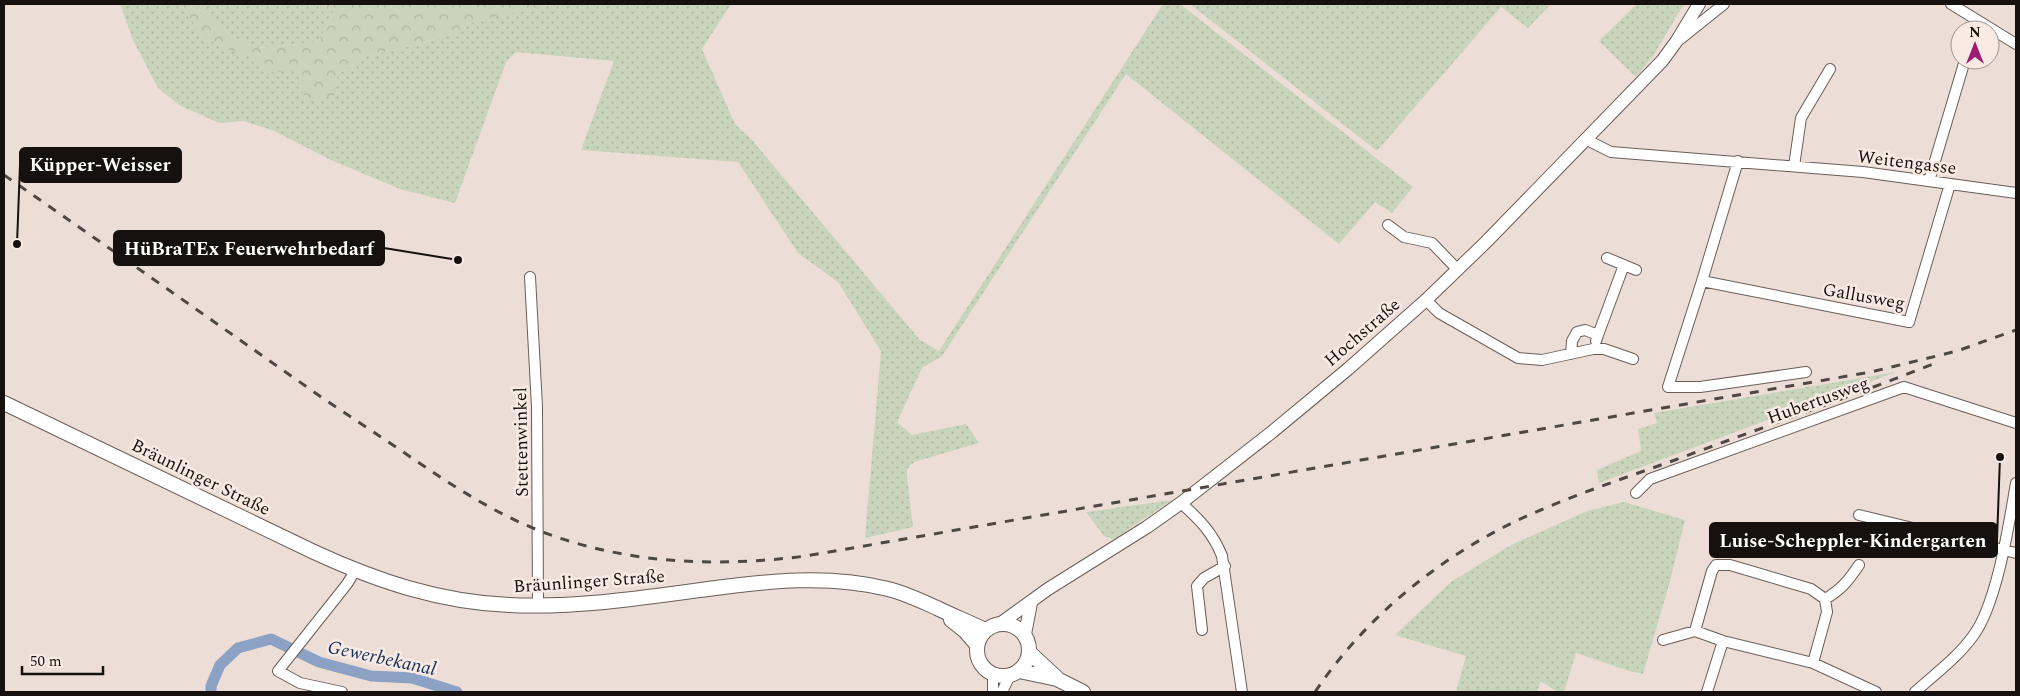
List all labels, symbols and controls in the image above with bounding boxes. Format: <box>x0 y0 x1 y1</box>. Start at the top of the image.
north arrow <box>1950 20 2000 70</box>
text: N <box>1969 22 1981 43</box>
street label: Weitengasse <box>1856 143 1958 182</box>
callout: Küpper-Weisser <box>20 148 181 182</box>
text: Küpper-Weisser <box>29 151 171 180</box>
callout: HüBraTEx Feuerwehrbedarf <box>114 231 384 265</box>
text: HüBraTEx Feuerwehrbedarf <box>124 235 375 264</box>
street label: Gallusweg <box>1821 276 1907 317</box>
street label: Hochstraße <box>1318 292 1406 373</box>
street label: Hubertusweg <box>1763 369 1873 431</box>
street label: Stettenwinkel <box>507 387 536 497</box>
street label: Bräunlinger Straße <box>127 432 275 523</box>
callout: Luise-Scheppler-Kindergarten <box>1710 523 1997 557</box>
text: Luise-Scheppler-Kindergarten <box>1719 527 1987 556</box>
street label: Bräunlinger Straße <box>512 563 666 600</box>
water label: Gewerbekanal <box>325 633 439 684</box>
scale bar <box>22 644 104 676</box>
text: 50 m <box>30 650 62 673</box>

